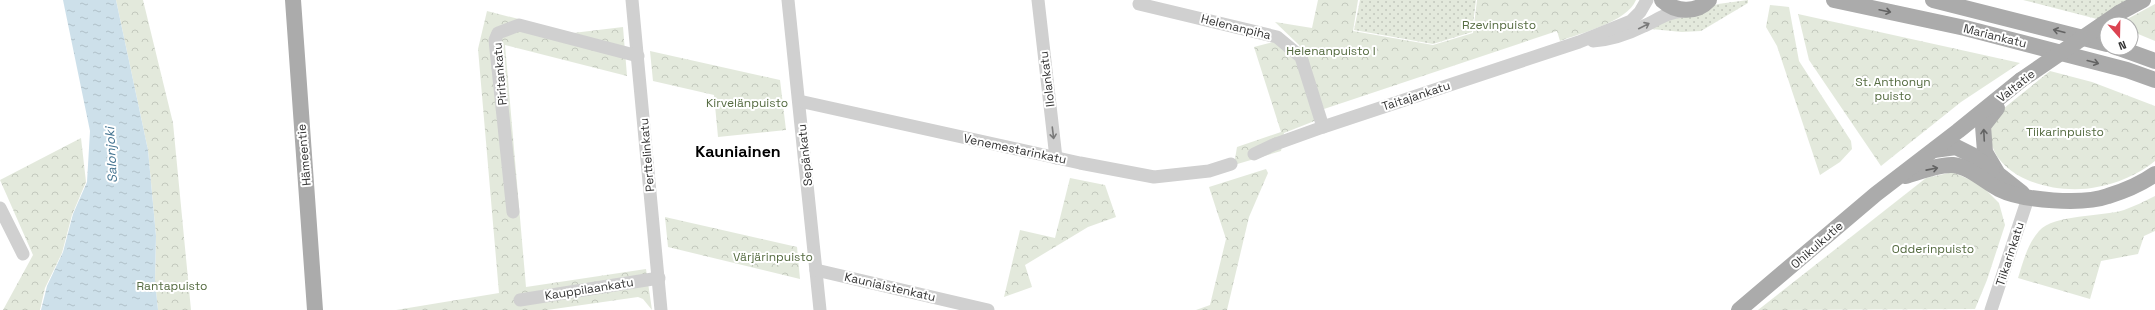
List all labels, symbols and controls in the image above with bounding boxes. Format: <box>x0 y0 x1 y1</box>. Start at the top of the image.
one-way arrow <box>1879 7 1892 15</box>
street label: Helenanpiha <box>1199 11 1273 43</box>
north arrow <box>2099 16 2139 56</box>
park label: Rzevinpuisto <box>1462 17 1536 33</box>
street label: Mariankatu <box>1962 20 2028 52</box>
one-way arrow <box>1637 22 1649 29</box>
one-way arrow <box>2053 26 2066 34</box>
text: N <box>2117 38 2128 53</box>
street label: Piritankatu <box>489 42 511 106</box>
park label: Helenanpuisto I <box>1286 43 1376 59</box>
street label: Ilolankatu <box>1036 50 1058 108</box>
one-way arrow <box>2087 58 2100 66</box>
street label: Valtatie <box>1994 66 2038 106</box>
park label: St. Anthonyn puisto <box>1855 74 1931 104</box>
street label: Taitajankatu <box>1380 77 1452 115</box>
park label: Kirvelänpuisto <box>706 95 788 111</box>
street label: Perttelinkatu <box>636 117 658 193</box>
street label: Hämeentie <box>293 123 315 187</box>
street label: Sepänkatu <box>794 123 816 187</box>
park label: Tiikarinpuisto <box>2026 124 2104 140</box>
water label: Salonjoki <box>101 125 121 183</box>
one-way arrow <box>1049 126 1057 139</box>
one-way arrow <box>1980 129 1988 142</box>
street label: Venemestarinkatu <box>962 130 1068 168</box>
district label: Kauniainen <box>695 141 781 162</box>
one-way arrow <box>1925 165 1938 173</box>
street label: Ohikulkutie <box>1787 218 1847 272</box>
street label: Tiikarinkatu <box>1992 220 2028 288</box>
park label: Odderinpuisto <box>1892 241 1974 257</box>
park label: Värjärinpuisto <box>733 249 813 265</box>
street label: Kauniaistenkatu <box>843 269 937 305</box>
street label: Kauppilaankatu <box>543 274 635 304</box>
park label: Rantapuisto <box>137 278 207 294</box>

